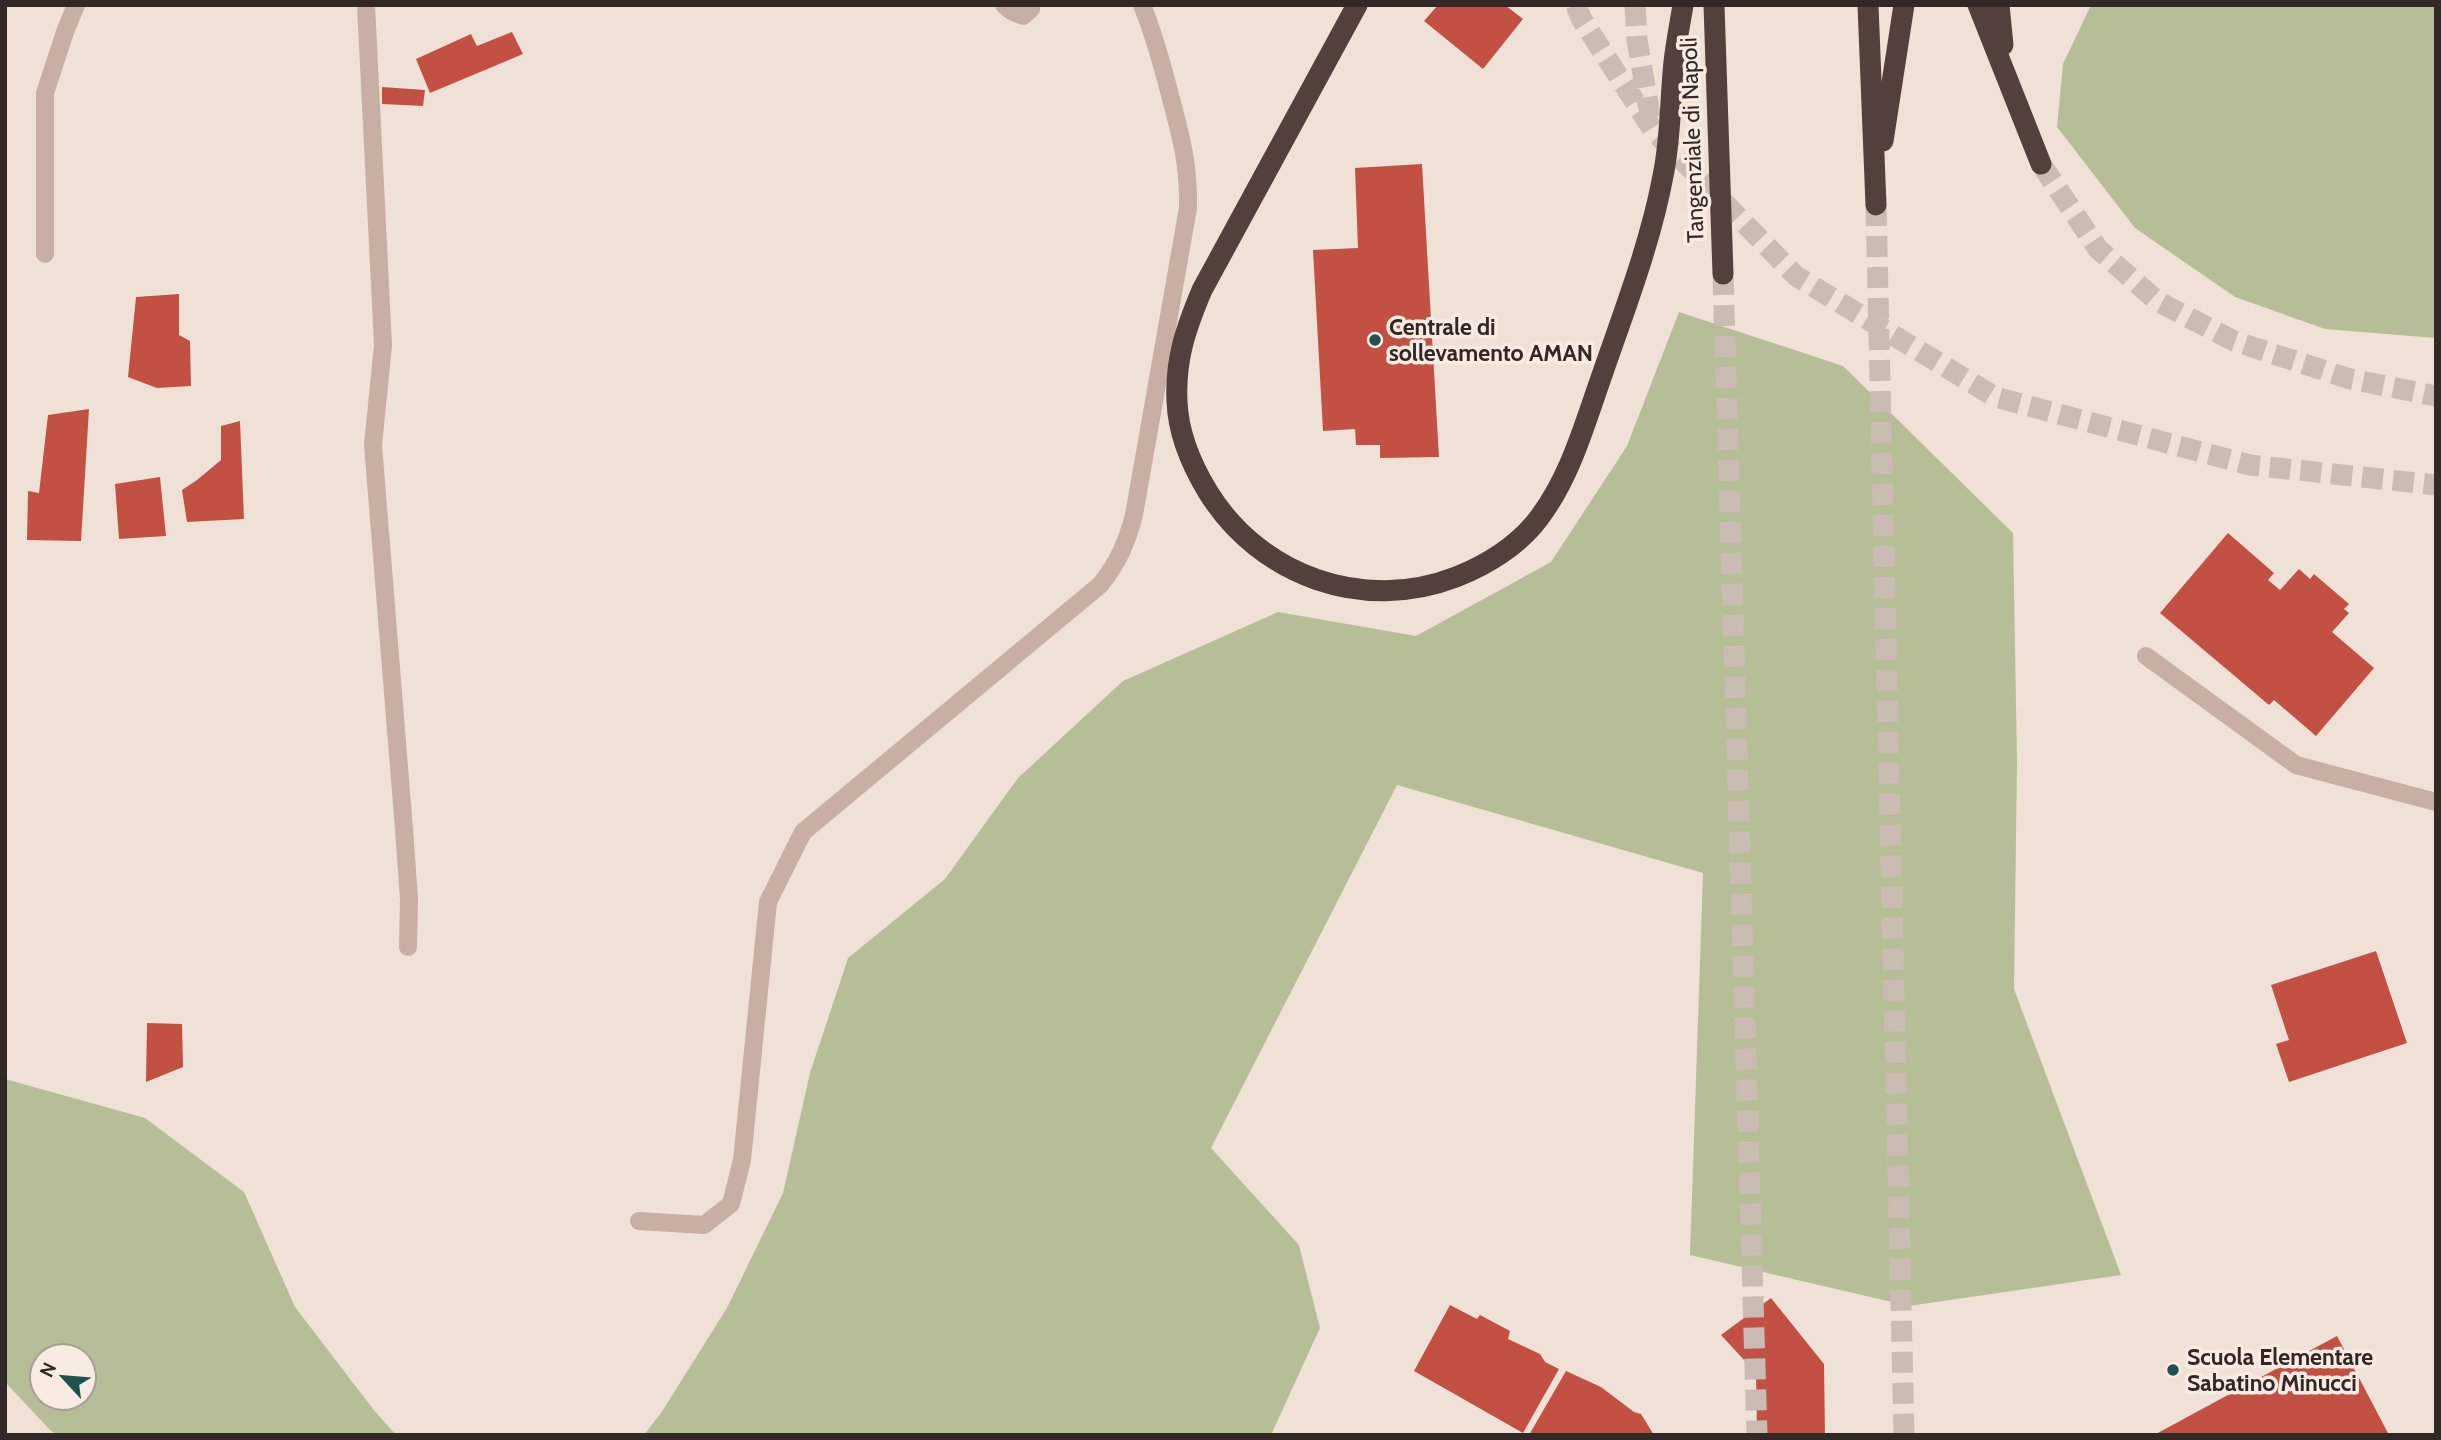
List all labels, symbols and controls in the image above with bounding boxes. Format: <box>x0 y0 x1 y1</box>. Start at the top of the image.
street label: Tangenziale di Napoli <box>1674 37 1710 243</box>
place label: Centrale di sollevamento AMAN <box>1389 313 1593 367</box>
marker: Centrale di sollevamento AMAN <box>1367 332 1383 348</box>
north arrow <box>28 1342 98 1412</box>
place label: Scuola Elementare Sabatino Minucci <box>2187 1343 2373 1397</box>
text: N <box>35 1359 61 1381</box>
marker: Scuola Elementare Sabatino Minucci <box>2165 1362 2181 1378</box>

